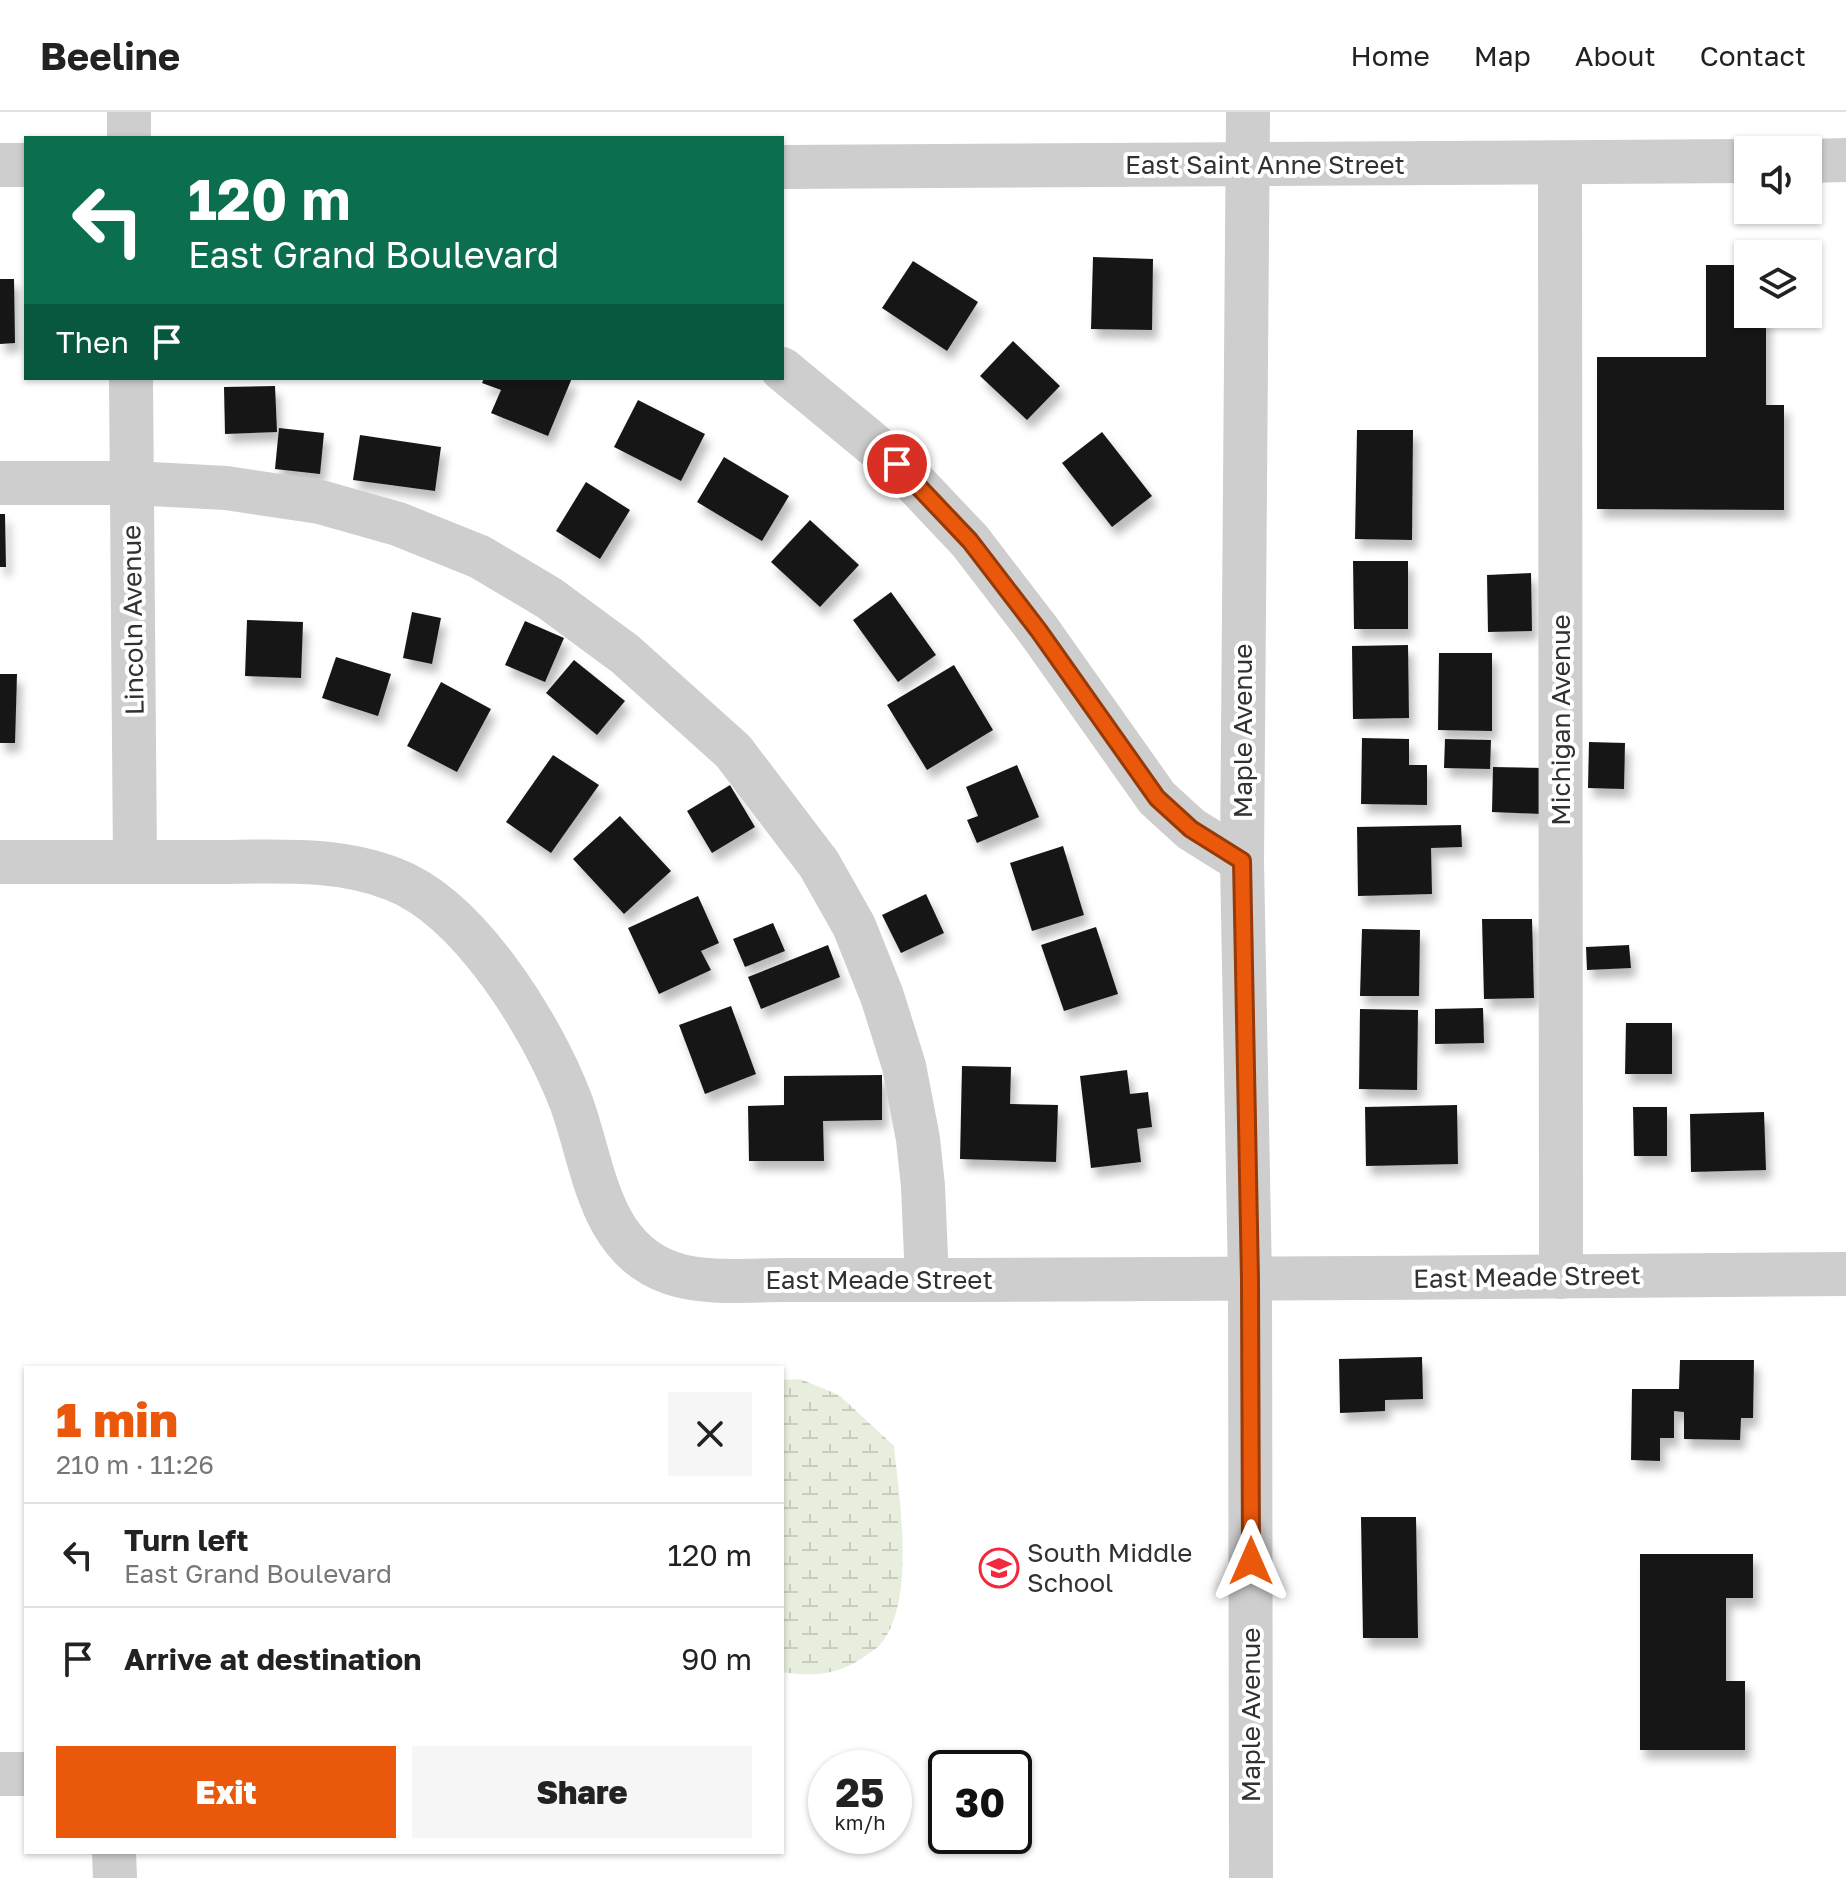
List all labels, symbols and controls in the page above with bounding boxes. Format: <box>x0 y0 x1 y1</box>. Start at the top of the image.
text: Beeline <box>40 33 180 78</box>
text: Home <box>1351 39 1430 72</box>
text: Map <box>1474 39 1531 72</box>
text: About <box>1575 39 1656 72</box>
text: Contact <box>1700 39 1806 72</box>
map controls <box>1734 136 1822 328</box>
button: sound <box>1734 136 1822 224</box>
street label: East Saint Anne Street <box>1125 149 1405 180</box>
text: 120 m <box>188 165 350 232</box>
icon: left <box>56 168 160 272</box>
text: East Grand Boulevard <box>188 233 559 276</box>
button: layers <box>1734 240 1822 328</box>
icon: arrive <box>145 320 189 364</box>
text: Then <box>56 324 129 360</box>
pin <box>863 430 931 498</box>
icon: arrive <box>875 442 919 486</box>
street label: Lincoln Avenue <box>115 525 150 715</box>
street label: Michigan Avenue <box>1545 614 1576 826</box>
street label: Maple Avenue <box>1227 644 1258 818</box>
street label: East Meade Street <box>1413 1259 1641 1294</box>
street label: East Meade Street <box>765 1264 993 1295</box>
text: 1 min <box>56 1390 178 1448</box>
button: close <box>668 1392 752 1476</box>
text: 210 m · 11:26 <box>56 1449 214 1480</box>
position arrow <box>1209 1519 1293 1603</box>
text: Turn left <box>124 1522 249 1558</box>
icon: left <box>56 1533 100 1577</box>
text: 120 m <box>667 1537 752 1573</box>
place label: South Middle School <box>1027 1537 1192 1598</box>
school or university icon: South Middle School <box>978 1547 1020 1589</box>
text: East Grand Boulevard <box>124 1558 392 1589</box>
street label: Maple Avenue <box>1235 1628 1266 1802</box>
icon: arrive <box>56 1637 100 1681</box>
text: Arrive at destination <box>124 1641 421 1677</box>
text: 90 m <box>681 1641 752 1677</box>
button: Exit <box>56 1746 396 1838</box>
button: Share <box>412 1746 752 1838</box>
speed limit sign: 30 <box>928 1750 1032 1854</box>
text: 25 <box>836 1768 884 1816</box>
text: km/h <box>835 1810 885 1834</box>

